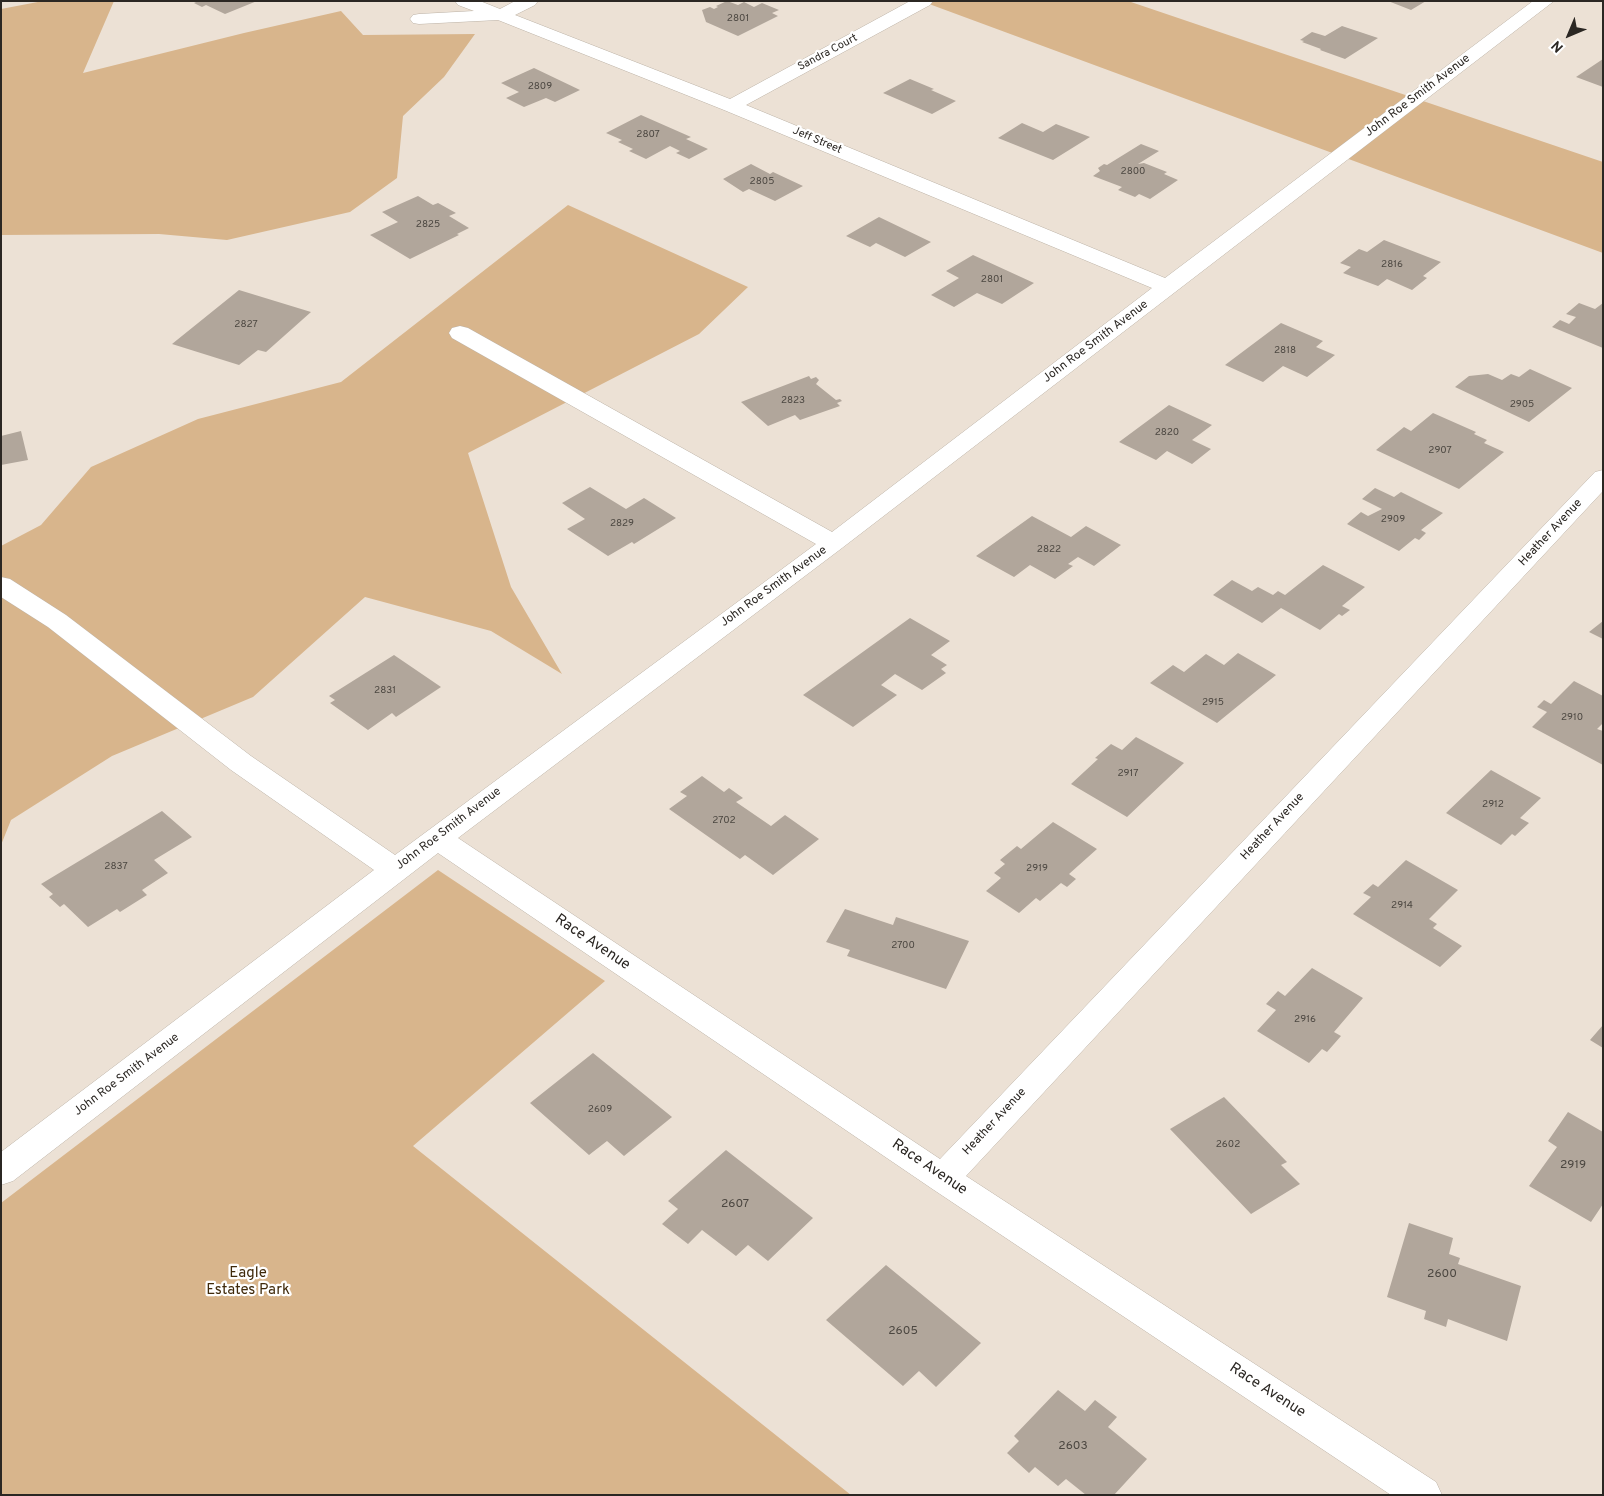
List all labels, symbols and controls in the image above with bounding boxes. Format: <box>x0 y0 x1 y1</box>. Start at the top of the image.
north arrow <box>1544 10 1594 60</box>
house number: 2801 <box>727 13 749 25</box>
street label: Sandra Court <box>796 32 860 74</box>
text: N <box>1548 36 1568 56</box>
street label: John Roe Smith Avenue <box>1363 52 1473 140</box>
house number: 2809 <box>528 81 552 93</box>
street label: Jeff Street <box>790 125 844 157</box>
house number: 2807 <box>636 129 660 141</box>
house number: 2800 <box>1121 166 1145 178</box>
house number: 2805 <box>750 176 774 188</box>
house number: 2825 <box>416 219 440 231</box>
house number: 2816 <box>1381 259 1403 271</box>
house number: 2801 <box>981 274 1003 286</box>
street label: John Roe Smith Avenue <box>1041 298 1151 386</box>
house number: 2827 <box>234 319 258 331</box>
house number: 2818 <box>1274 345 1296 357</box>
house number: 2823 <box>781 395 805 407</box>
house number: 2905 <box>1510 399 1534 411</box>
house number: 2820 <box>1155 427 1179 439</box>
house number: 2907 <box>1428 445 1452 457</box>
street label: Heather Avenue <box>1516 497 1586 569</box>
house number: 2909 <box>1381 514 1405 526</box>
house number: 2829 <box>610 518 634 530</box>
street label: John Roe Smith Avenue <box>718 544 830 630</box>
house number: 2822 <box>1037 544 1061 556</box>
house number: 2831 <box>374 685 396 697</box>
house number: 2915 <box>1202 697 1224 709</box>
house number: 2910 <box>1561 712 1583 724</box>
house number: 2917 <box>1118 768 1138 780</box>
street label: John Roe Smith Avenue <box>394 785 504 873</box>
street label: Heather Avenue <box>1238 791 1308 863</box>
house number: 2912 <box>1482 799 1504 811</box>
house number: 2702 <box>712 815 736 827</box>
house number: 2837 <box>104 861 128 873</box>
house number: 2919 <box>1026 863 1048 875</box>
house number: 2914 <box>1391 900 1413 912</box>
street label: Race Avenue <box>551 911 633 975</box>
house number: 2700 <box>891 940 915 952</box>
house number: 2916 <box>1294 1014 1316 1026</box>
street label: John Roe Smith Avenue <box>72 1031 182 1119</box>
street label: Heather Avenue <box>960 1086 1030 1158</box>
house number: 2609 <box>588 1104 612 1116</box>
street label: Race Avenue <box>888 1136 970 1200</box>
house number: 2602 <box>1216 1139 1240 1151</box>
house number: 2919 <box>1560 1159 1586 1173</box>
house number: 2607 <box>721 1198 749 1212</box>
park label: Eagle Estates Park <box>206 1265 290 1300</box>
house number: 2600 <box>1427 1268 1457 1282</box>
house number: 2605 <box>888 1325 918 1339</box>
street label: Race Avenue <box>1225 1360 1309 1422</box>
house number: 2603 <box>1058 1440 1088 1454</box>

